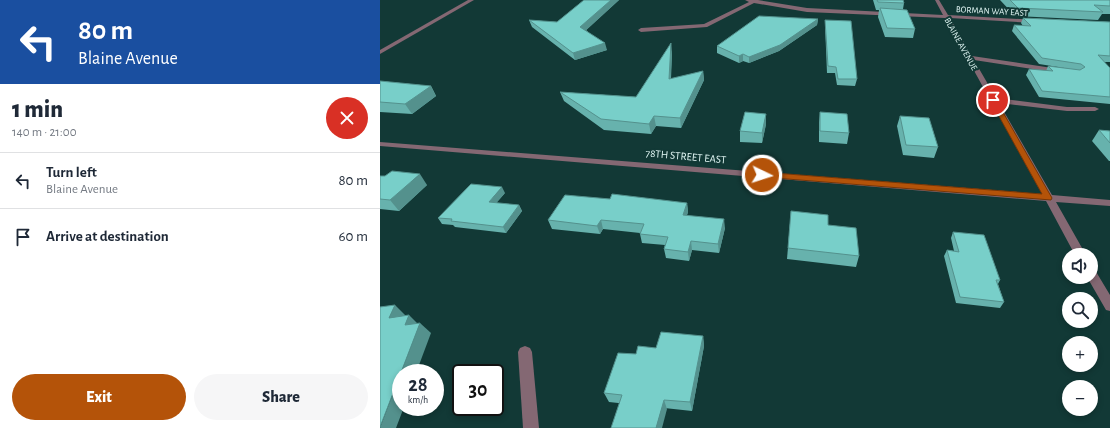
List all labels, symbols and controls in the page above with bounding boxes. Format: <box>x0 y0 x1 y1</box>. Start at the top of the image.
street label: BORMAN WAY EAST <box>956 5 1029 18</box>
icon: left <box>12 16 64 68</box>
street label: BLAINE AVENUE <box>942 16 979 73</box>
text: 80 m <box>78 17 133 45</box>
text: Blaine Avenue <box>78 50 178 68</box>
pin <box>976 83 1010 117</box>
icon: arrive <box>982 89 1004 111</box>
button: close <box>326 97 368 139</box>
text: 1 min <box>12 98 63 122</box>
text: 140 m · 21:00 <box>12 126 77 139</box>
street label: 78TH STREET EAST <box>645 147 727 166</box>
position arrow <box>741 154 783 196</box>
text: Turn left <box>46 165 97 180</box>
icon: left <box>12 170 34 192</box>
text: 80 m <box>338 173 368 188</box>
text: Blaine Avenue <box>46 183 118 196</box>
icon: arrive <box>12 226 34 248</box>
text: Arrive at destination <box>46 229 169 244</box>
text: 60 m <box>339 229 368 244</box>
map controls <box>1062 248 1098 416</box>
button: sound <box>1062 248 1098 284</box>
button: search <box>1062 292 1098 328</box>
button: + <box>1062 336 1098 372</box>
speed limit sign: 30 <box>452 364 504 416</box>
button: Exit <box>12 374 186 420</box>
button: Share <box>194 374 368 420</box>
text: 28 <box>408 375 428 395</box>
button: − <box>1062 380 1098 416</box>
text: km/h <box>408 395 428 405</box>

